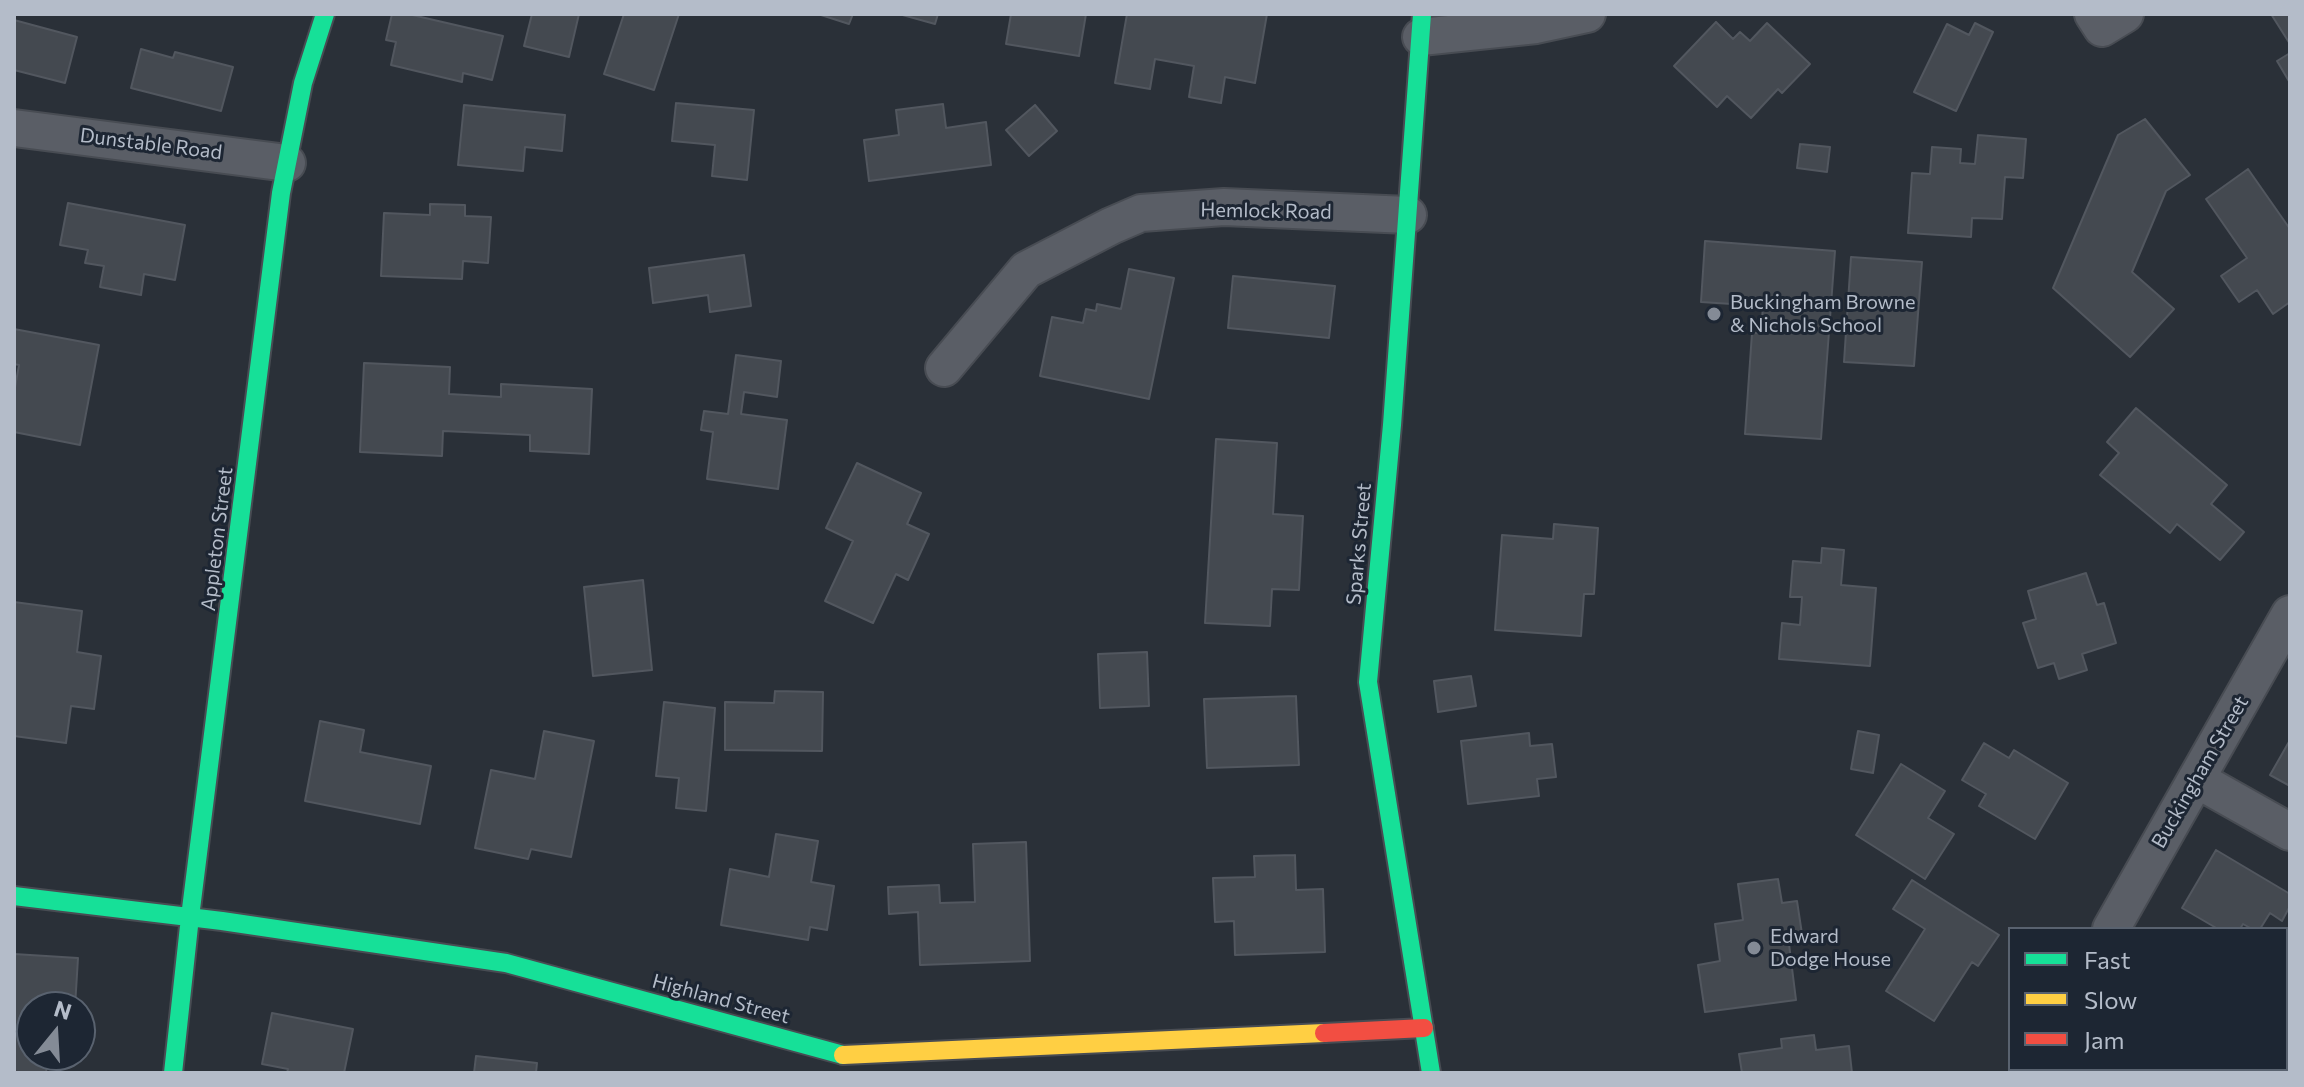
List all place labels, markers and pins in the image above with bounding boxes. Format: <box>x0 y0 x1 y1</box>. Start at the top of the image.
place label: Buckingham Browne & Nichols School <box>1730 290 1916 337</box>
marker: Buckingham Browne & Nichols School <box>1705 305 1723 323</box>
place label: Edward Dodge House <box>1770 924 1891 971</box>
marker: Edward Dodge House <box>1745 939 1763 957</box>

